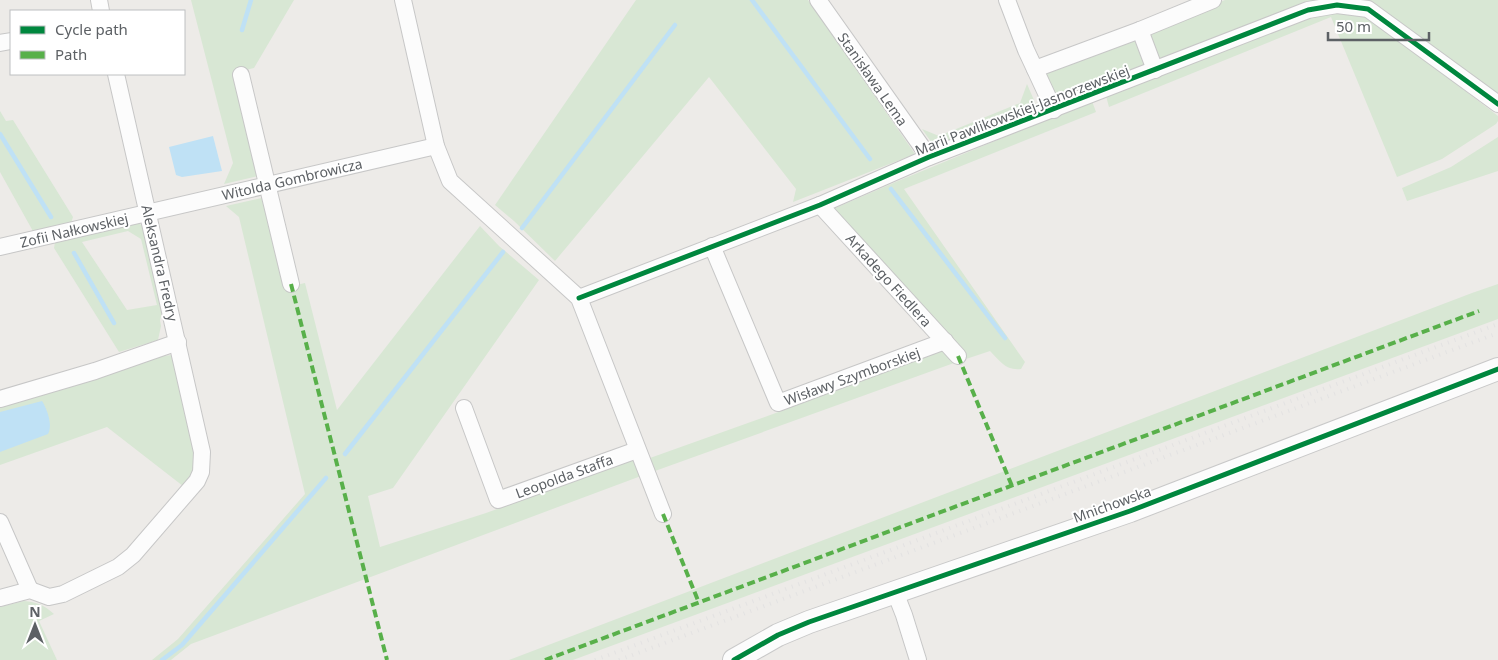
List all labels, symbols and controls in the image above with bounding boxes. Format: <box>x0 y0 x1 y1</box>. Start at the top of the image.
legend <box>10 10 185 75</box>
scale bar <box>1328 10 1429 42</box>
text: 50 m <box>1336 16 1371 36</box>
text: Cycle path <box>55 19 128 39</box>
street label: Stanisława Lema <box>834 29 912 129</box>
text: Path <box>55 44 87 64</box>
street label: Marii Pawlikowskiej-Jasnorzewskiej <box>912 60 1132 160</box>
street label: Witolda Gombrowicza <box>220 154 364 204</box>
street label: Aleksandra Fredry <box>137 203 183 324</box>
street label: Zofii Nałkowskiej <box>18 208 130 252</box>
street label: Arkadego Fiedlera <box>842 229 936 331</box>
street label: Wisławy Szymborskiej <box>781 343 923 409</box>
street label: Leopolda Staffa <box>513 450 615 502</box>
street label: Mnichowska <box>1070 481 1154 527</box>
north arrow <box>10 600 60 650</box>
text: N <box>29 602 41 621</box>

